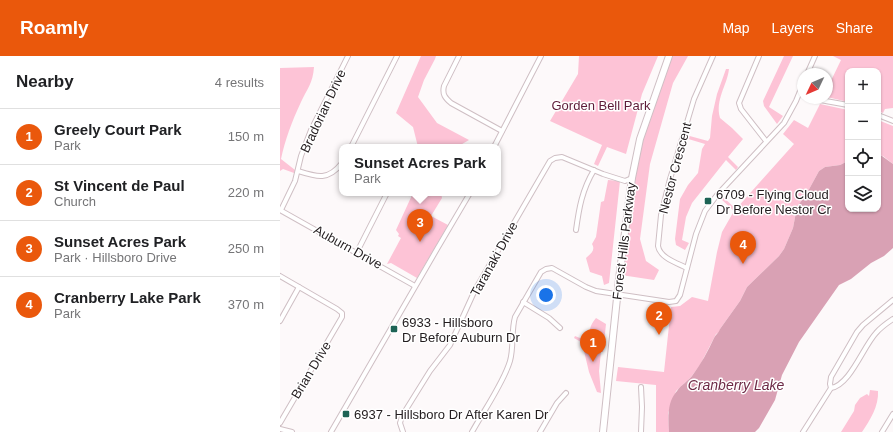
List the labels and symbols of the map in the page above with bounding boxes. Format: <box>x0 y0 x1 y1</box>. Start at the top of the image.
street label: Bradorian Drive <box>297 67 349 155</box>
north arrow <box>797 68 833 104</box>
park label: Gorden Bell Park <box>552 98 651 113</box>
street label: Nestor Crescent <box>656 120 694 215</box>
street label: Forest Hills Parkway <box>609 181 639 301</box>
place label: 6709 - Flying Cloud Dr Before Nestor Cr <box>716 187 832 217</box>
marker: 6709 - Flying Cloud Dr Before Nestor Cr <box>703 196 713 206</box>
pin: 3 <box>407 209 433 242</box>
street label: Taranaki Drive <box>467 219 521 299</box>
street label: Auburn Drive <box>311 222 385 272</box>
pin: 4 <box>730 231 756 264</box>
your location <box>536 285 556 305</box>
pin: 2 <box>646 302 672 335</box>
place label: 6933 - Hillsboro Dr Before Auburn Dr <box>402 315 520 345</box>
marker: 6933 - Hillsboro Dr Before Auburn Dr <box>389 324 399 334</box>
pin: 1 <box>580 329 606 362</box>
street label: Brian Drive <box>288 339 334 401</box>
water label: Cranberry Lake <box>688 377 784 393</box>
place label: 6937 - Hillsboro Dr After Karen Dr <box>354 407 549 422</box>
marker: 6937 - Hillsboro Dr After Karen Dr <box>341 409 351 419</box>

